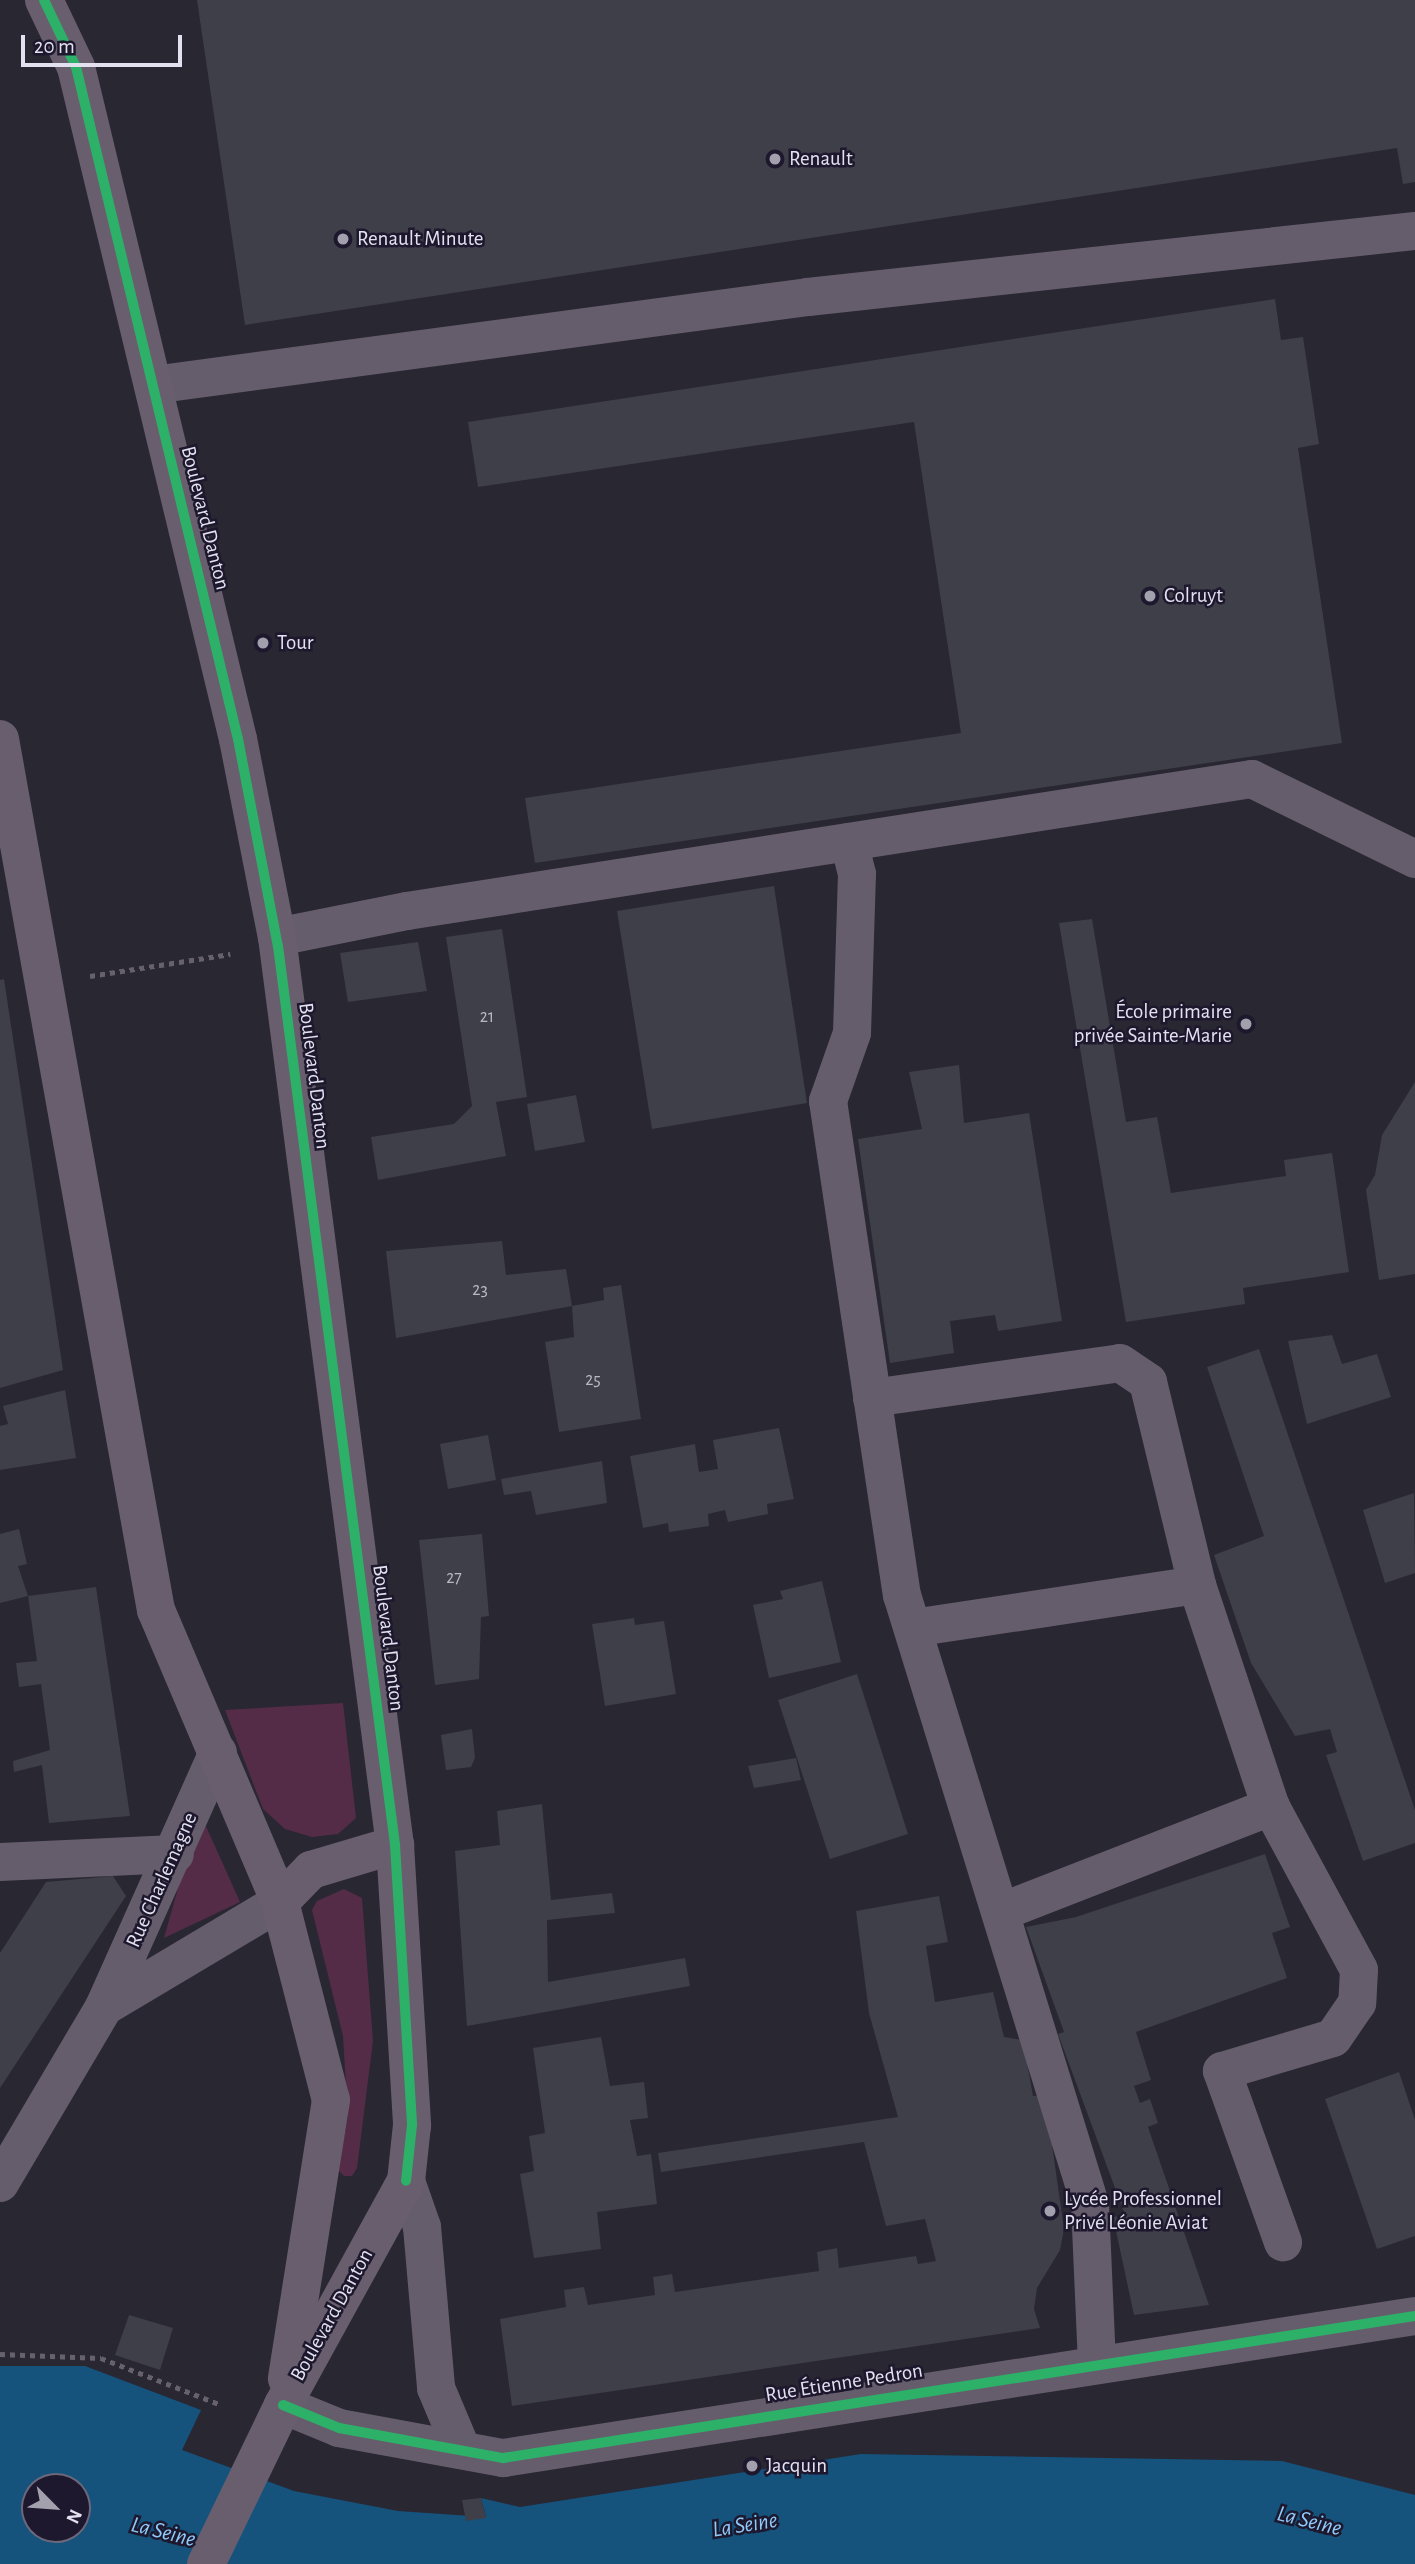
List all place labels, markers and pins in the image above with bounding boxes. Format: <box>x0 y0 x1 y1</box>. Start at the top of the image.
place label: Renault <box>789 146 853 172</box>
marker: Renault <box>767 151 783 167</box>
place label: Renault Minute <box>357 226 483 252</box>
marker: Renault Minute <box>335 231 351 247</box>
place label: Colruyt <box>1164 583 1223 609</box>
marker: Colruyt <box>1142 588 1158 604</box>
place label: Tour <box>277 630 313 656</box>
marker: Tour <box>255 635 271 651</box>
place label: École primaire privée Sainte-Marie <box>1074 999 1232 1049</box>
marker: École primaire privée Sainte-Marie <box>1238 1016 1254 1032</box>
place label: Lycée Professionnel Privé Léonie Aviat <box>1064 2186 1222 2236</box>
marker: Lycée Professionnel Privé Léonie Aviat <box>1042 2203 1058 2219</box>
place label: Jacquin <box>766 2453 827 2479</box>
marker: Jacquin <box>744 2458 760 2474</box>

